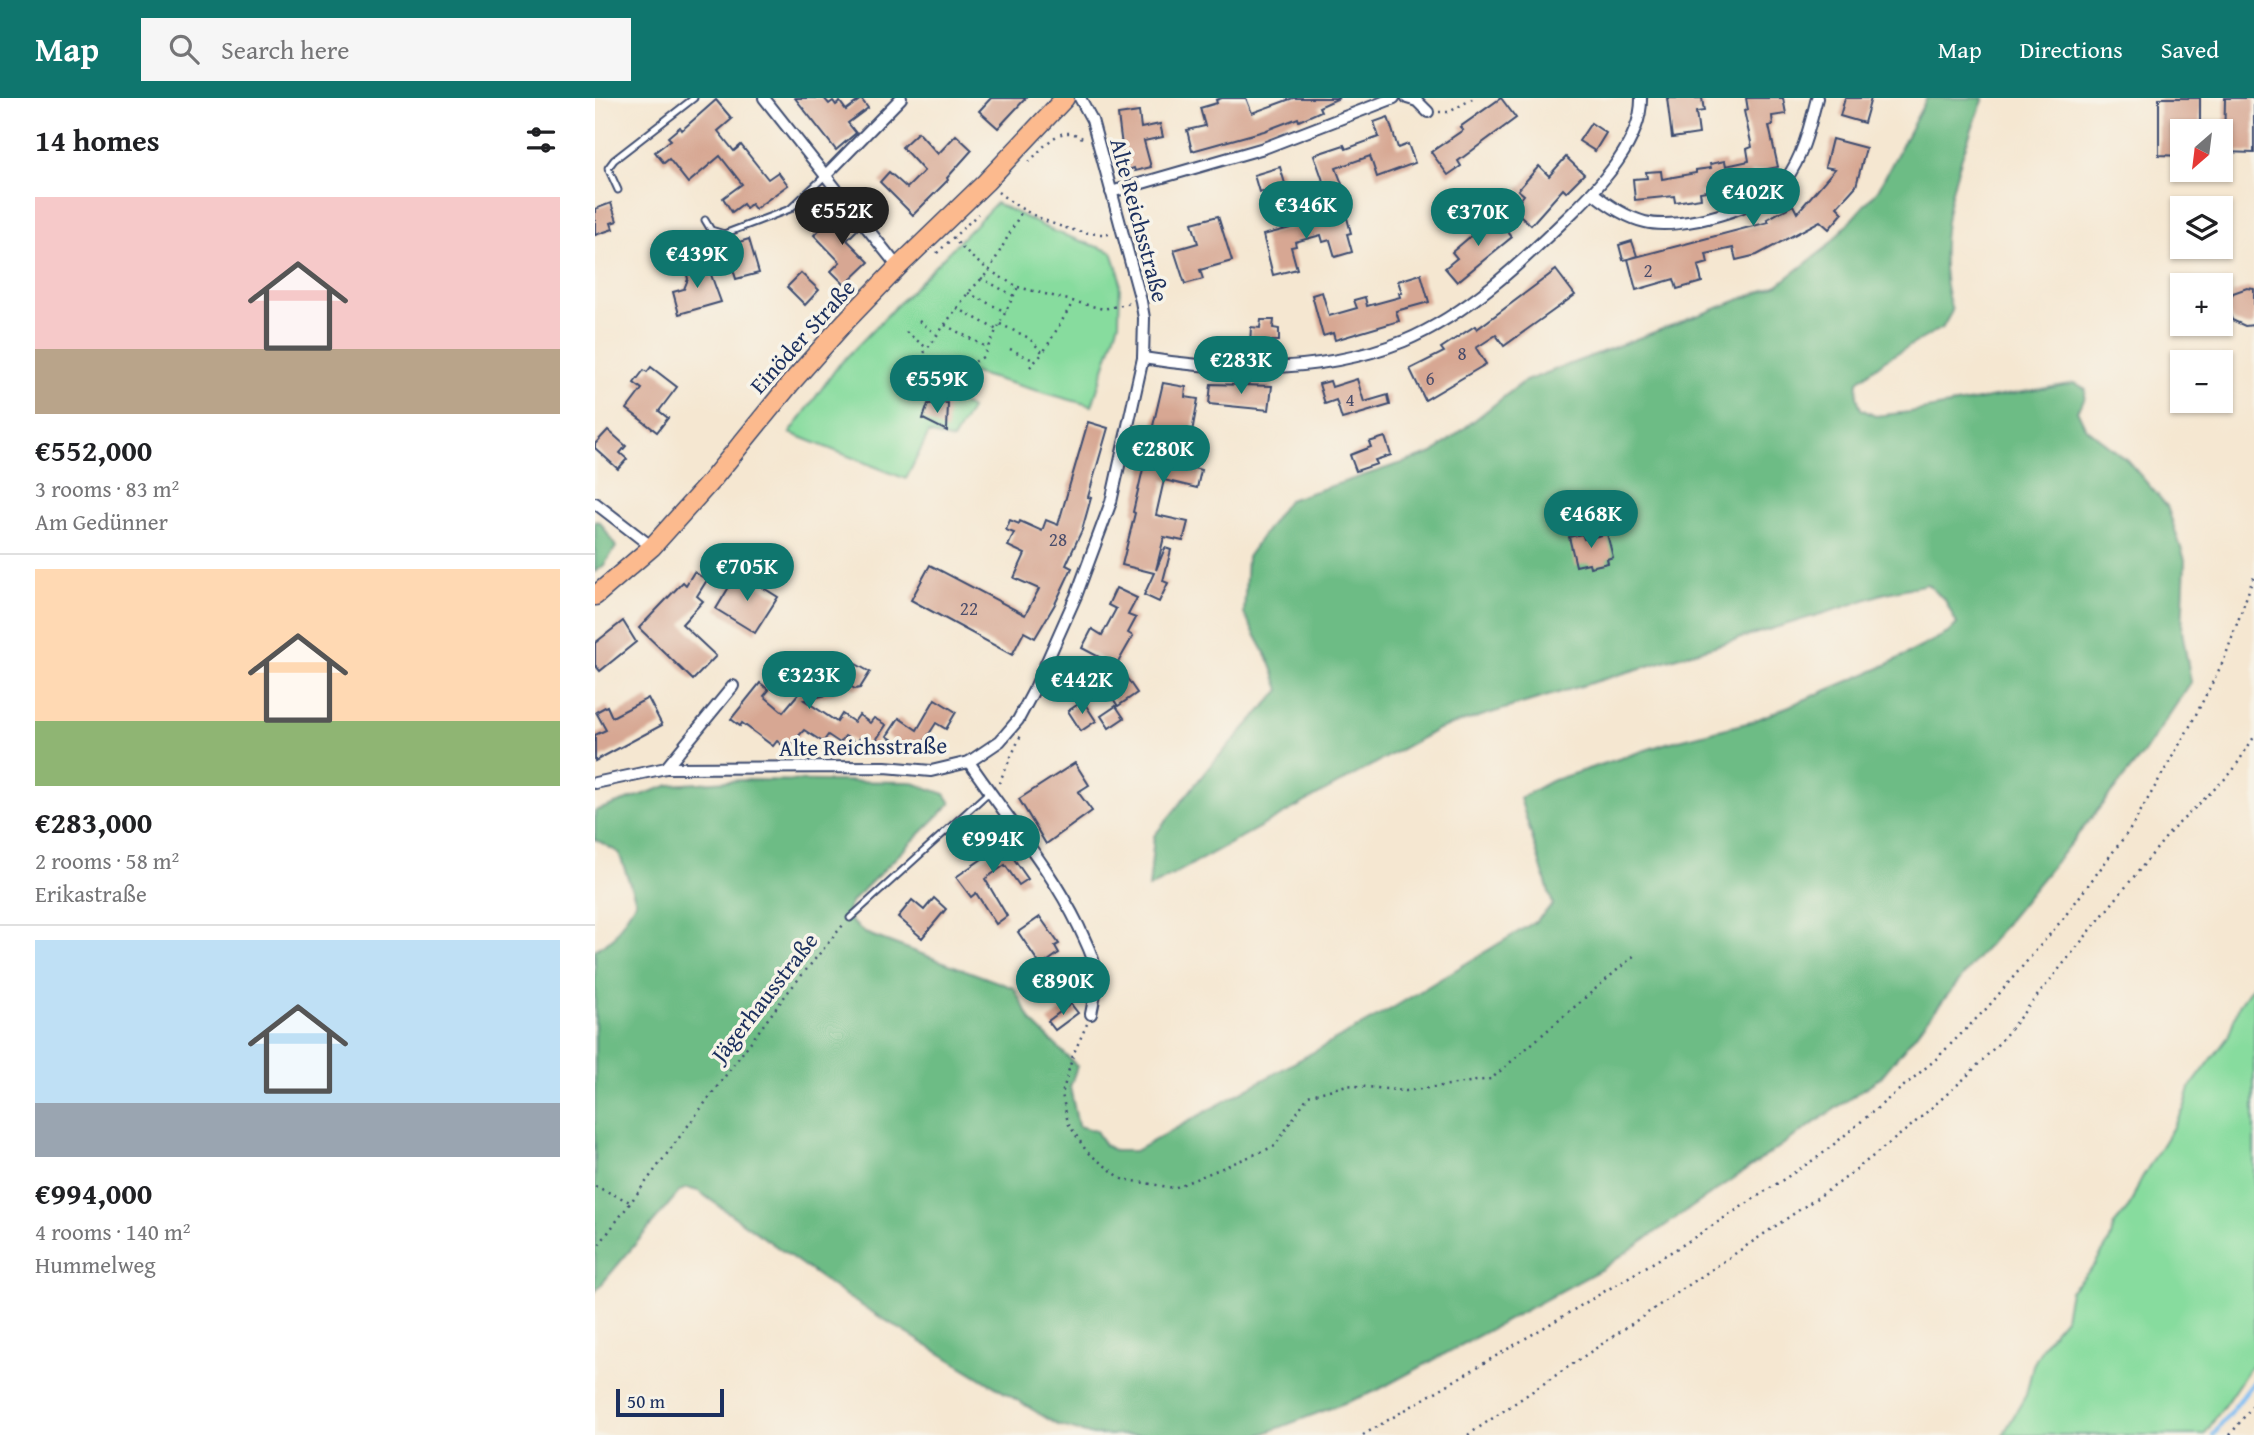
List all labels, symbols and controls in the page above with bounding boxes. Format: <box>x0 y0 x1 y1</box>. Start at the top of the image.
search box <box>141 18 631 81</box>
text: Map <box>35 25 99 73</box>
icon: search <box>165 30 203 68</box>
text: Search here <box>221 30 349 69</box>
text: Map <box>1938 32 1982 67</box>
text: Directions <box>2020 32 2123 67</box>
text: Saved <box>2161 32 2219 67</box>
text: 14 homes <box>35 118 160 162</box>
north arrow <box>2170 119 2233 182</box>
map controls <box>2170 119 2233 413</box>
icon: filters <box>522 121 560 159</box>
street label: Alte Reichsstraße <box>1102 134 1178 306</box>
pin: €402K <box>1704 169 1802 228</box>
text: €402K <box>1722 174 1784 207</box>
pin: €346K <box>1257 181 1355 241</box>
text: €346K <box>1275 187 1337 220</box>
pin: €552K <box>793 188 891 247</box>
pin: €370K <box>1429 188 1527 248</box>
text: €552K <box>811 193 873 226</box>
text: €370K <box>1447 194 1509 227</box>
button: layers <box>2170 196 2233 259</box>
pin: €439K <box>648 230 746 290</box>
text: €439K <box>666 236 728 269</box>
icon: home <box>235 243 361 369</box>
house number: 2 <box>1643 256 1653 284</box>
street label: Einöder Straße <box>742 271 862 401</box>
button: + <box>2170 273 2233 336</box>
pin: €283K <box>1192 336 1290 396</box>
house number: 8 <box>1457 339 1467 367</box>
text: €283K <box>1210 342 1272 375</box>
button: − <box>2170 350 2233 413</box>
pin: €559K <box>888 356 986 415</box>
text: €559K <box>906 361 968 394</box>
house number: 6 <box>1425 364 1435 392</box>
house number: 4 <box>1345 385 1355 413</box>
pin: €280K <box>1114 426 1212 485</box>
text: €552,000 <box>35 428 152 472</box>
text: €280K <box>1132 431 1194 464</box>
text: 3 rooms · 83 m² <box>35 472 179 505</box>
pin: €468K <box>1542 490 1640 550</box>
text: €468K <box>1560 496 1622 529</box>
text: Am Gedünner <box>35 505 168 538</box>
house number: 28 <box>1049 525 1067 553</box>
pin: €705K <box>698 544 796 603</box>
text: €705K <box>716 549 778 582</box>
house number: 22 <box>960 594 978 622</box>
icon: home <box>235 615 361 741</box>
pin: €323K <box>760 652 858 711</box>
pin: €442K <box>1033 656 1131 716</box>
text: €323K <box>778 657 840 690</box>
text: €442K <box>1051 662 1113 695</box>
street label: Alte Reichsstraße <box>779 728 947 764</box>
text: €283,000 <box>35 800 152 844</box>
pin: €994K <box>944 816 1042 875</box>
text: €994K <box>962 821 1024 854</box>
text: 2 rooms · 58 m² <box>35 844 179 877</box>
text: Erikastraße <box>35 877 147 910</box>
street label: Jägerhausstraße <box>701 925 825 1071</box>
pin: €890K <box>1014 958 1112 1017</box>
text: €890K <box>1032 963 1094 996</box>
icon: home <box>235 986 361 1112</box>
text: €994,000 <box>35 1171 152 1215</box>
text: 4 rooms · 140 m² <box>35 1215 190 1248</box>
text: Hummelweg <box>35 1248 156 1281</box>
scale bar <box>616 1386 725 1418</box>
text: 50 m <box>627 1387 665 1415</box>

